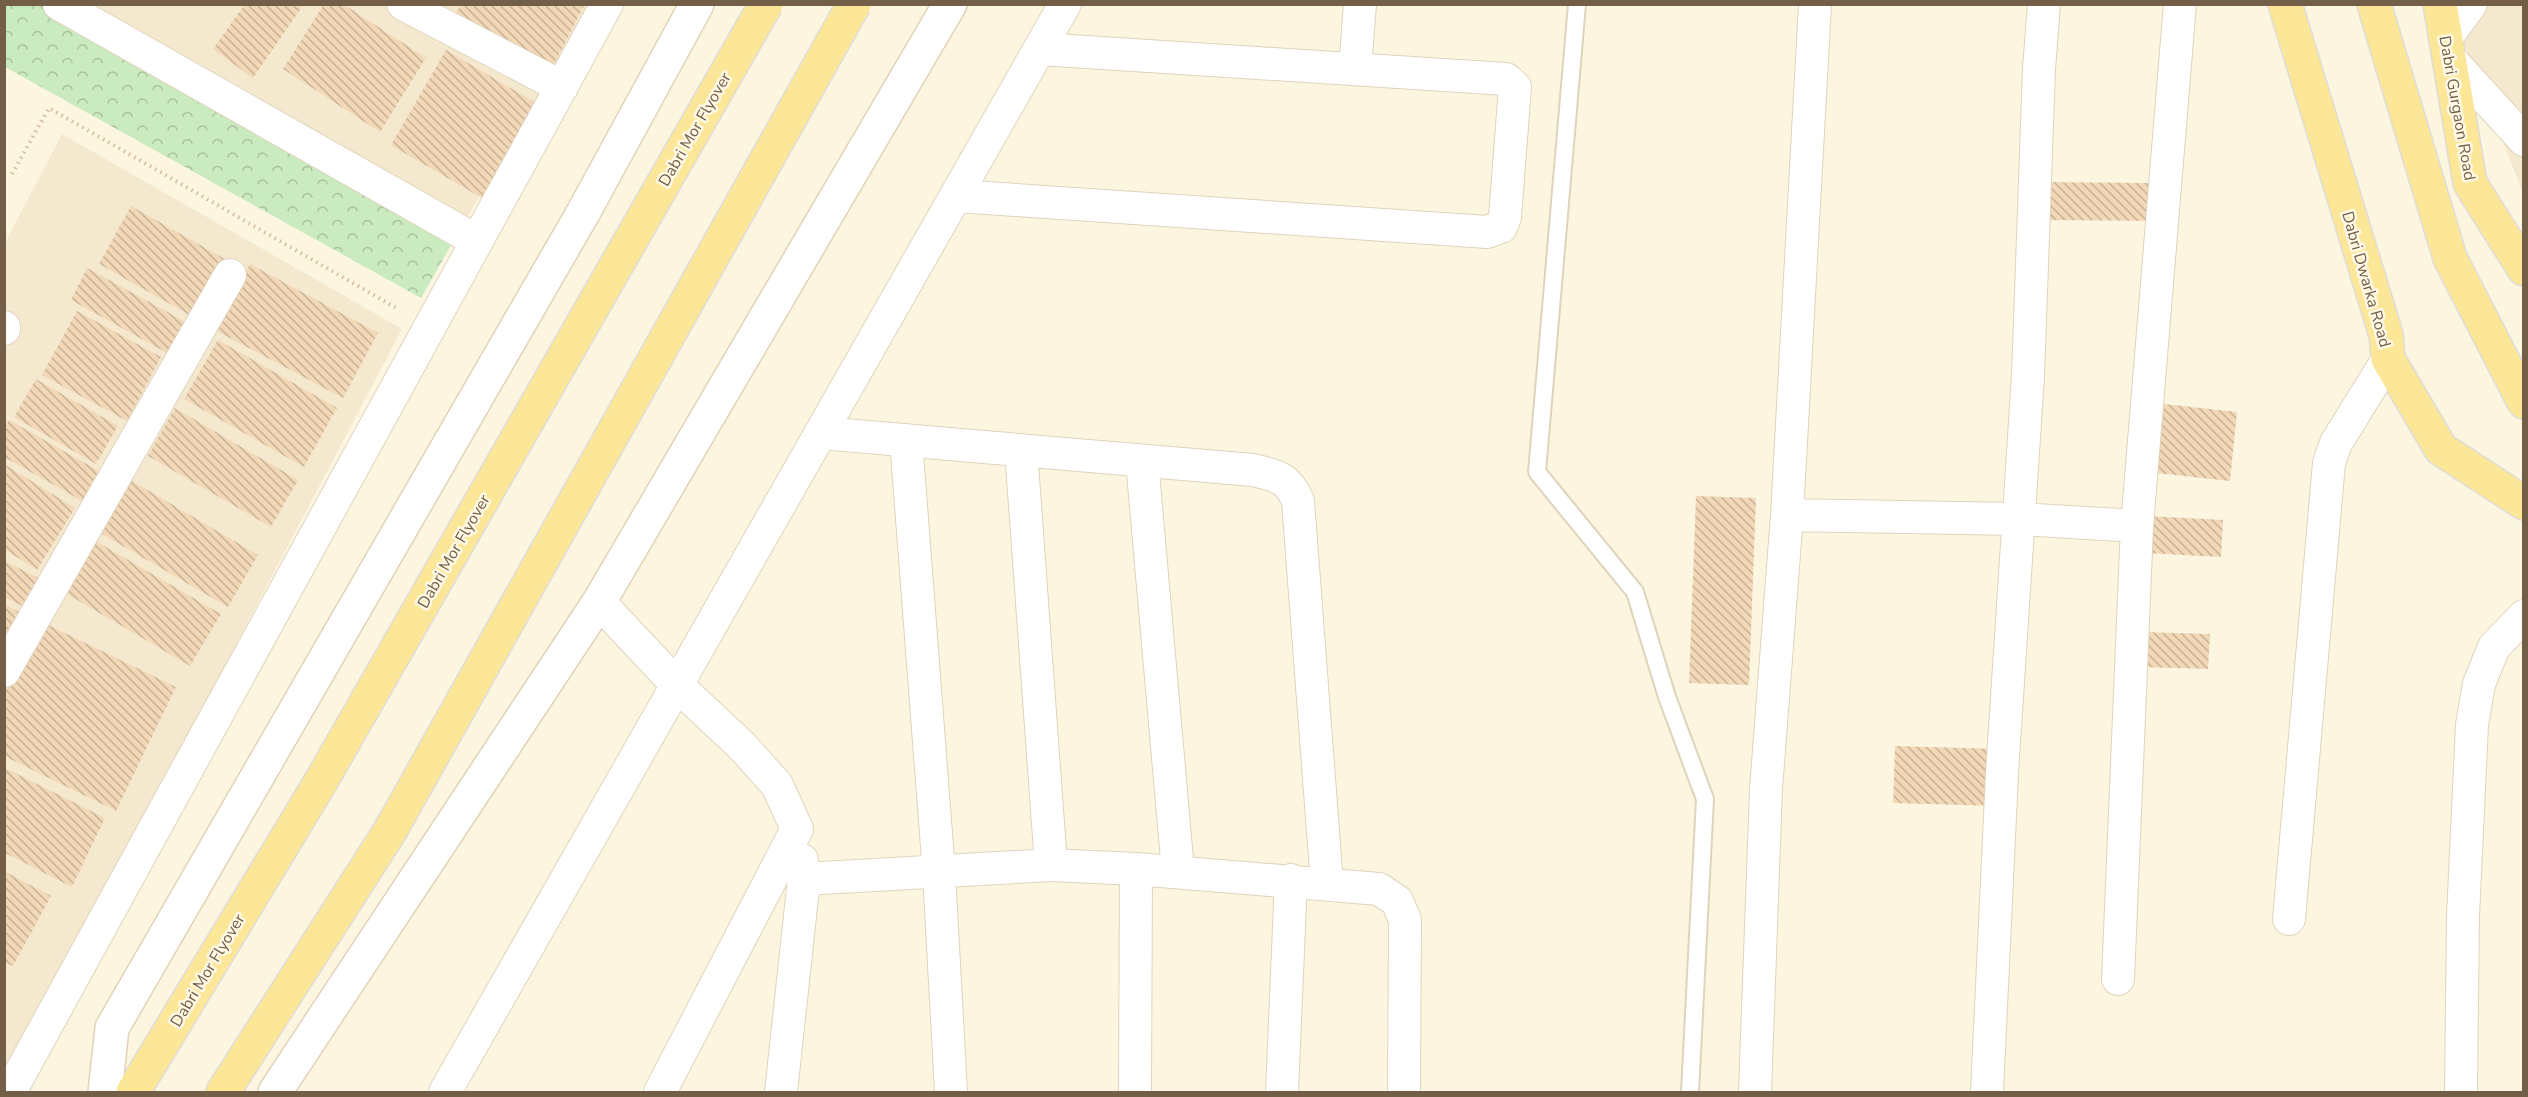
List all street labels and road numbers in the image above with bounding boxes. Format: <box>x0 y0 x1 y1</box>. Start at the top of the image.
street label: Dabri Gurgaon Road <box>2433 34 2481 182</box>
street label: Dabri Mor Flyover <box>653 68 737 191</box>
street label: Dabri Dwarka Road <box>2336 209 2396 350</box>
street label: Dabri Mor Flyover <box>412 490 496 613</box>
street label: Dabri Mor Flyover <box>165 910 250 1031</box>

